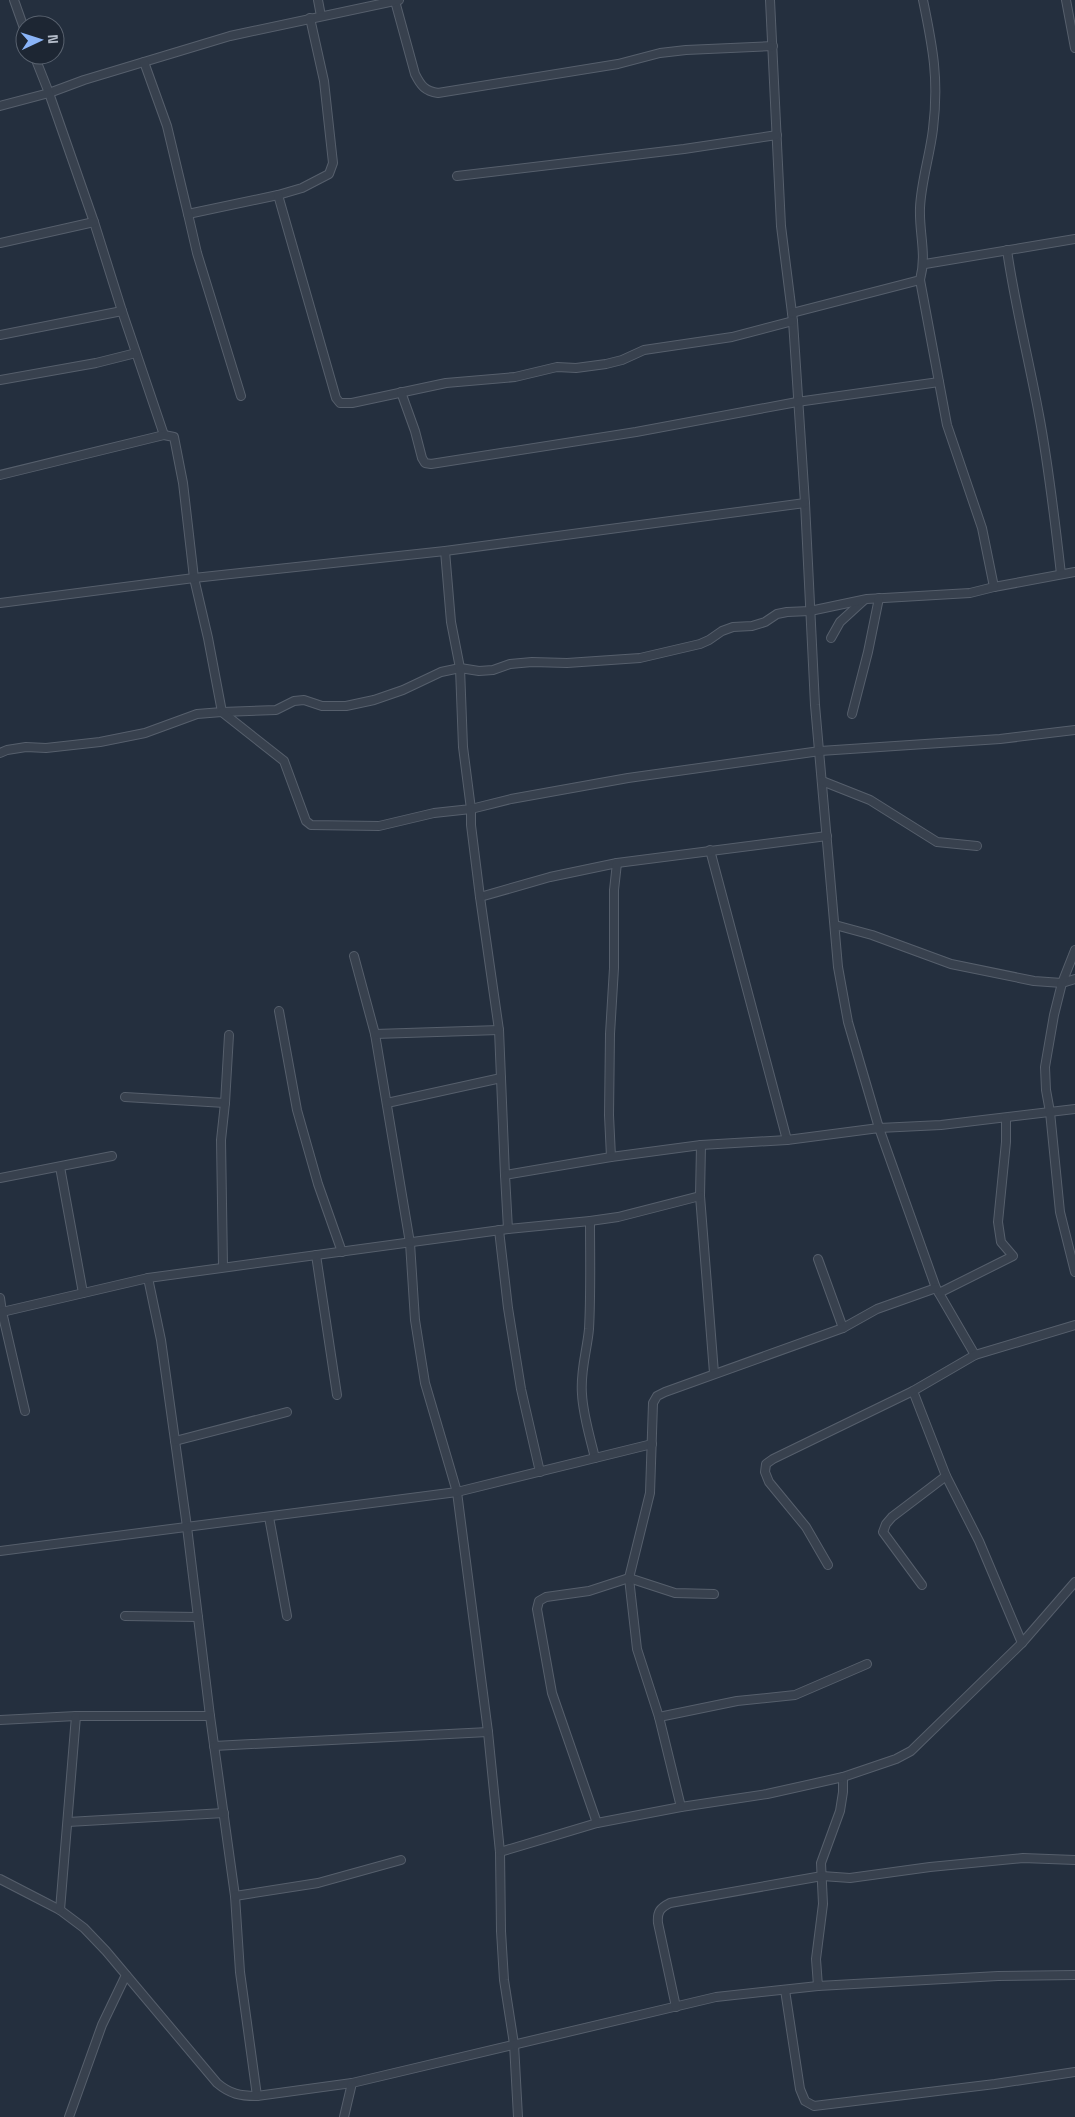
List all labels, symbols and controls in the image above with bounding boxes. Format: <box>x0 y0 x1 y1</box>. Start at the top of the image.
north arrow <box>15 15 65 65</box>
text: N <box>44 34 62 44</box>

